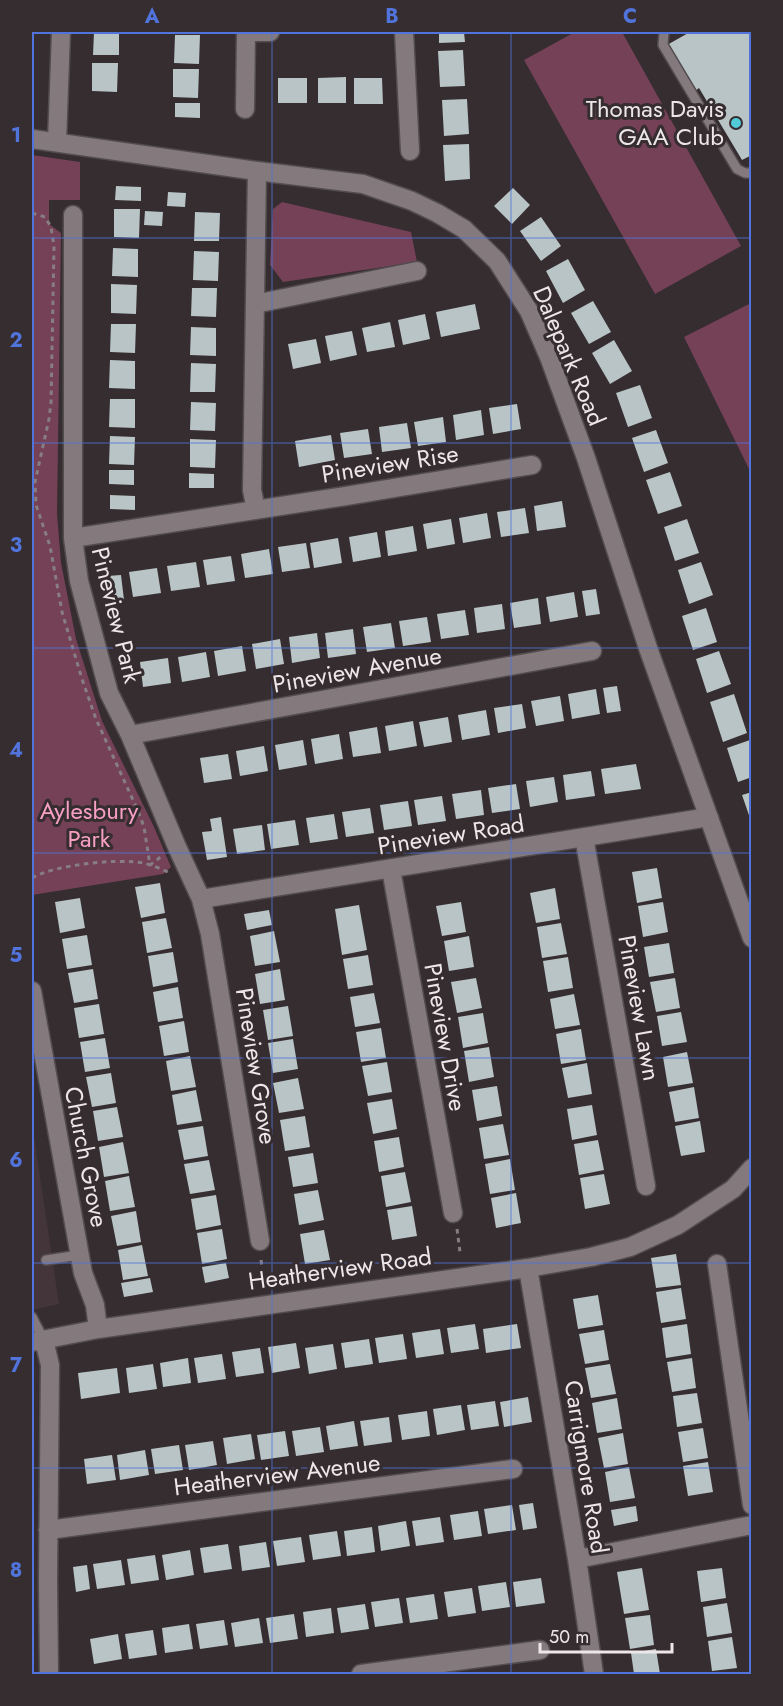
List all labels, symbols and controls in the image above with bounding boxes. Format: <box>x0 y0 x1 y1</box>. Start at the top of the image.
text: A <box>144 2 160 31</box>
text: B <box>385 2 399 31</box>
text: C <box>623 2 637 31</box>
place label: Thomas Davis GAA Club <box>586 91 724 154</box>
marker: Thomas Davis GAA Club <box>729 116 743 130</box>
text: 1 <box>11 121 21 150</box>
street label: Dalepark Road <box>524 281 615 431</box>
text: 2 <box>9 326 23 355</box>
street label: Pineview Rise <box>319 435 461 492</box>
text: 3 <box>10 531 22 560</box>
street label: Pineview Park <box>83 543 150 687</box>
street label: Pineview Avenue <box>270 637 444 702</box>
text: 4 <box>9 736 23 765</box>
park label: Aylesbury Park <box>40 793 139 856</box>
street label: Pineview Road <box>375 806 527 863</box>
street label: Pineview Lawn <box>609 932 670 1084</box>
text: 5 <box>10 941 23 970</box>
street label: Pineview Drive <box>415 960 476 1114</box>
street label: Pineview Grove <box>227 985 286 1147</box>
street label: Church Grove <box>56 1084 117 1230</box>
text: 6 <box>9 1146 23 1175</box>
street label: Heatherview Road <box>246 1238 434 1299</box>
text: 7 <box>10 1351 23 1380</box>
street label: Carrigmore Road <box>555 1378 617 1556</box>
street label: Heatherview Avenue <box>172 1444 382 1505</box>
text: 8 <box>10 1556 22 1585</box>
scale bar <box>540 1616 672 1654</box>
text: 50 m <box>549 1624 589 1650</box>

